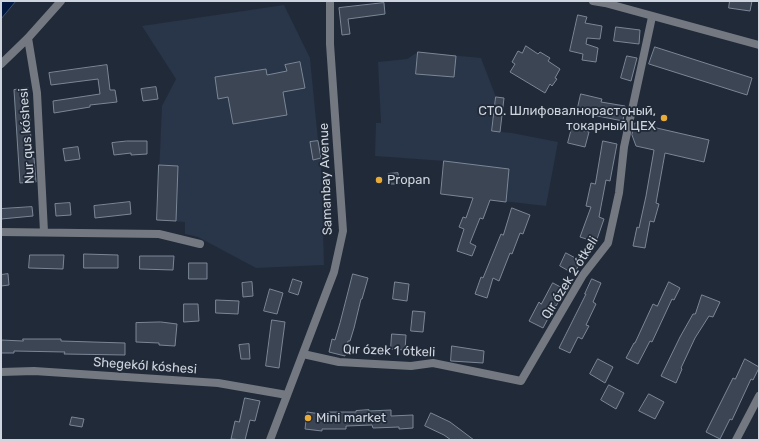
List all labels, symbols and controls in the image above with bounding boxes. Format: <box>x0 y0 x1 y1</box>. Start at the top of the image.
street label: Nur qus kóshesi <box>16 88 38 184</box>
place label: СТО. Шлифовалнорастоный, токарный ЦЕХ <box>478 103 656 134</box>
marker: СТО. Шлифовалнорастоный, токарный ЦЕХ <box>659 113 669 123</box>
street label: Samanbay Avenue <box>316 122 336 236</box>
place label: Propan <box>387 172 430 188</box>
marker: Propan <box>374 175 384 185</box>
street label: Qır ózek 2 ótkeli <box>538 234 602 322</box>
street label: Qır ózek 1 ótkeli <box>343 342 435 360</box>
street label: Shegekól kóshesi <box>93 355 197 377</box>
place label: Mini market <box>316 410 386 426</box>
marker: Mini market <box>303 413 313 423</box>

